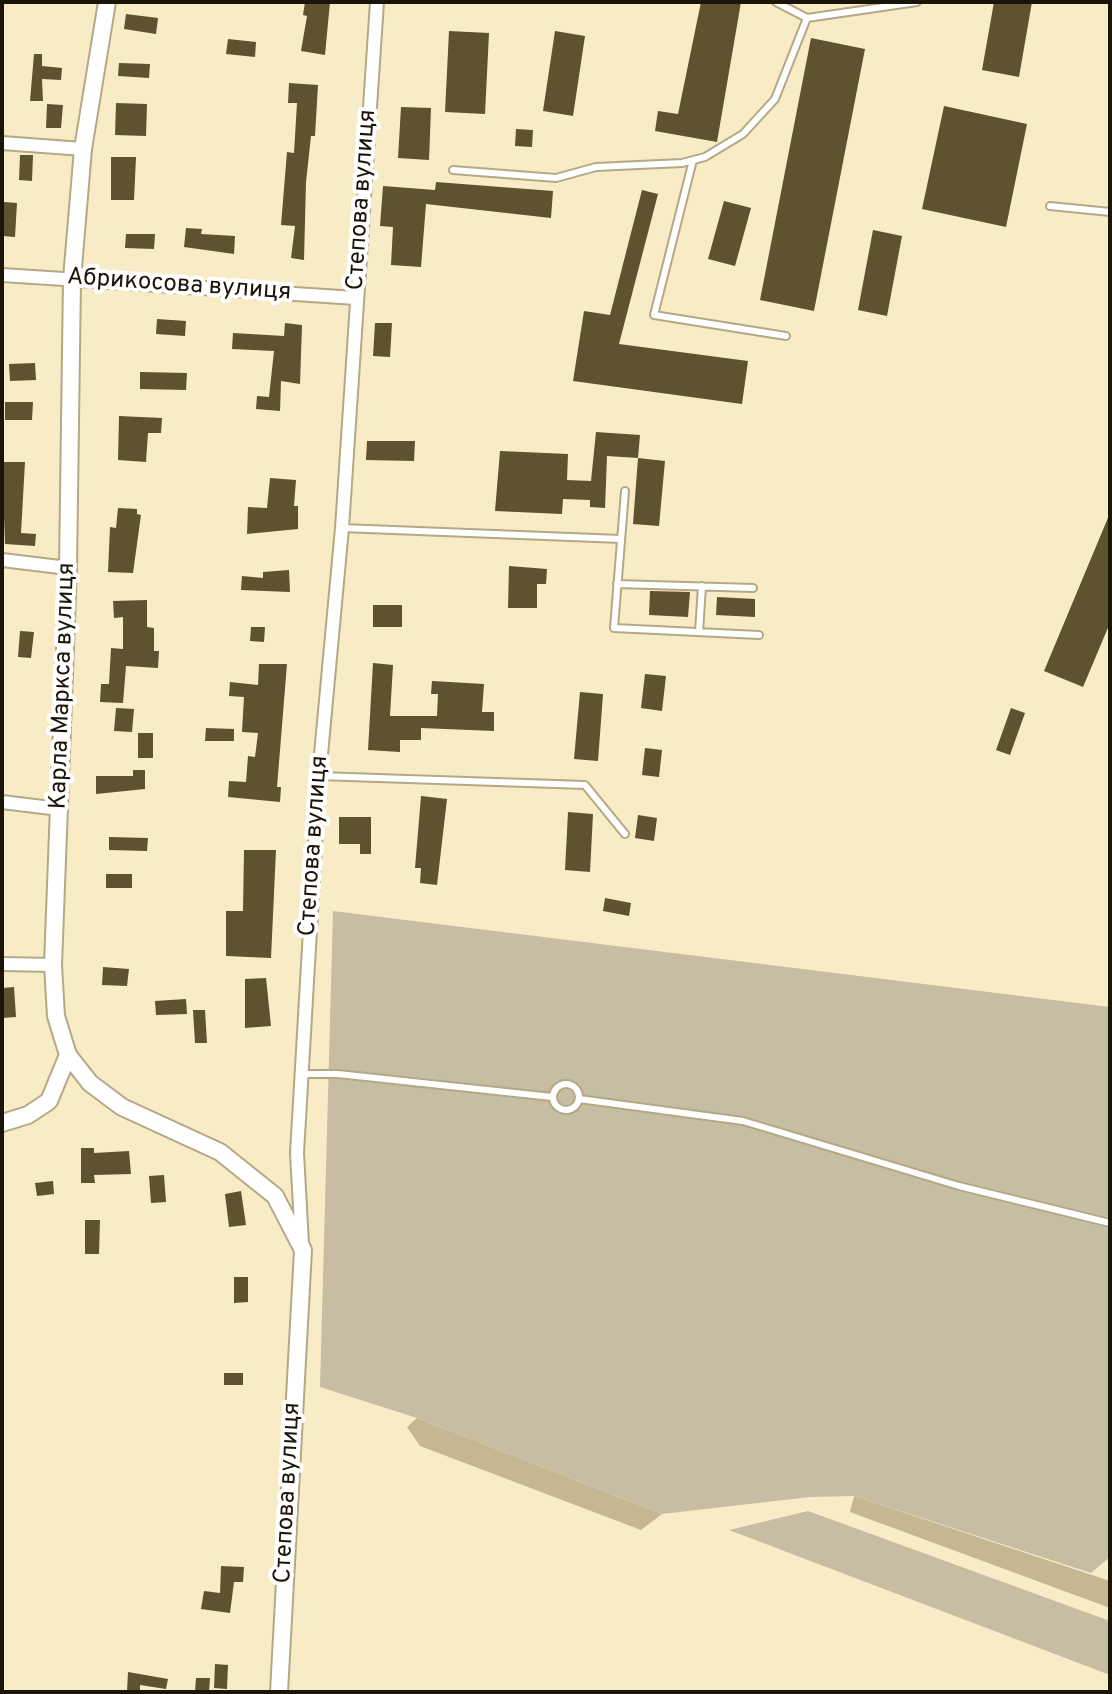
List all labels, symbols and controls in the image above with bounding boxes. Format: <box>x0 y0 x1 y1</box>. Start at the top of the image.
street label: Степова вулиця <box>342 109 384 291</box>
street label: Абрикосова вулиця <box>66 264 292 308</box>
street label: Карла Маркса вулиця <box>45 562 83 810</box>
street label: Степова вулиця <box>294 755 336 937</box>
street label: Степова вулиця <box>270 1402 308 1584</box>

